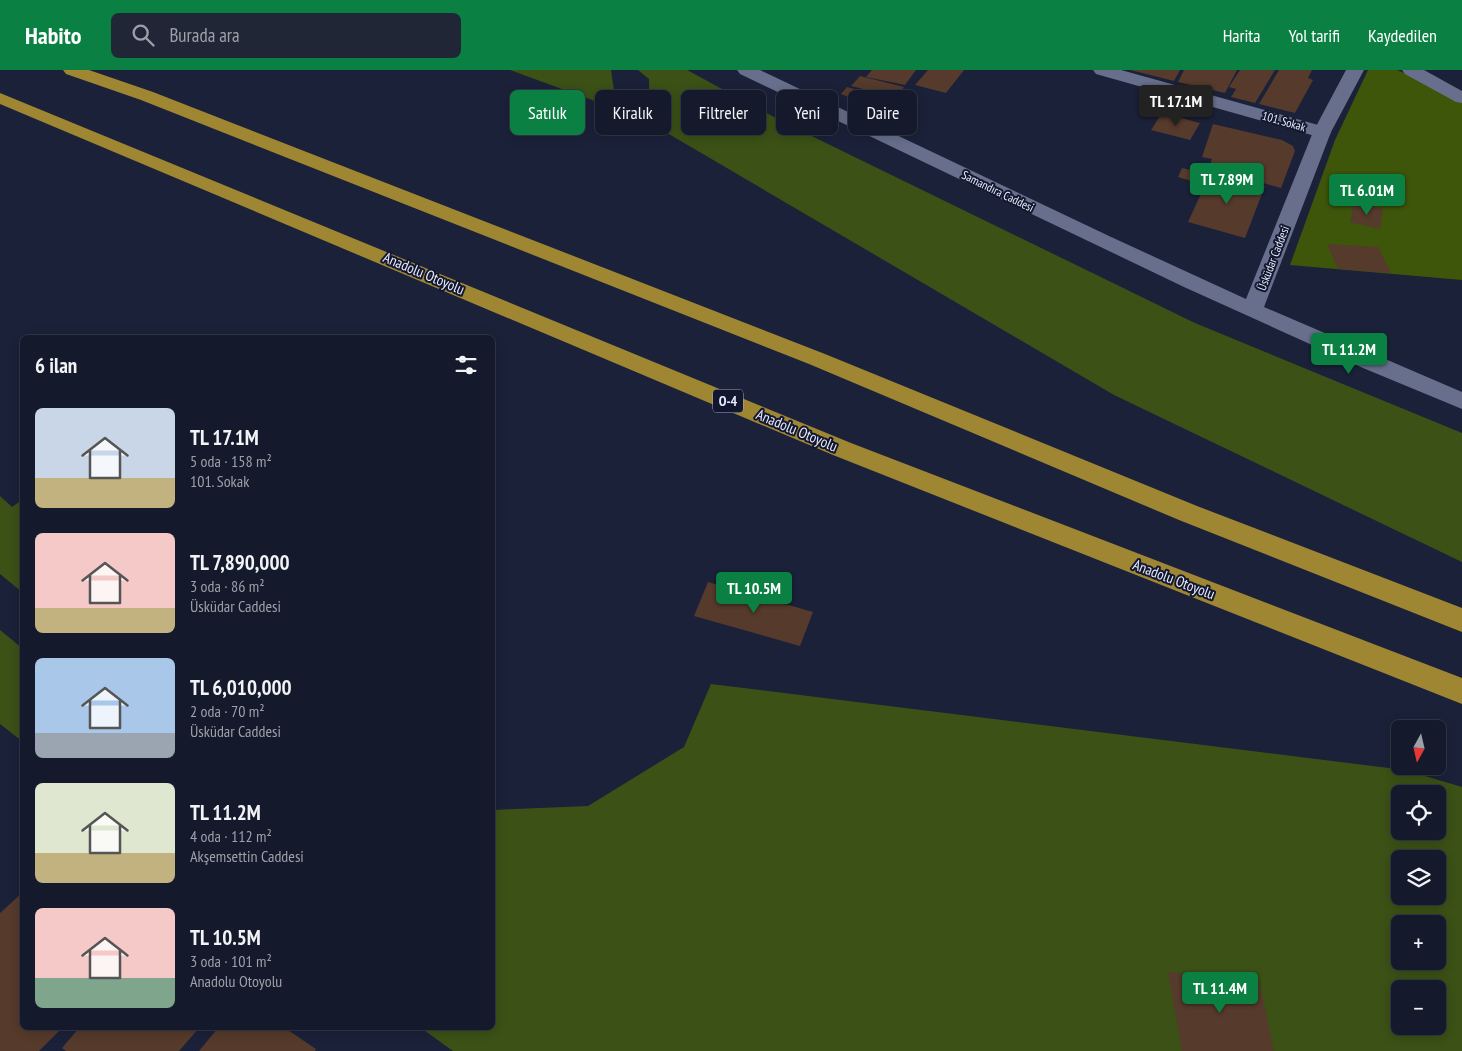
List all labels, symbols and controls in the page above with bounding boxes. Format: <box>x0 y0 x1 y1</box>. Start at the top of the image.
search box <box>111 13 461 58</box>
text: Habito <box>25 20 81 51</box>
icon: search <box>129 21 157 49</box>
text: Burada ara <box>169 23 240 47</box>
text: Harita <box>1223 24 1261 47</box>
text: Yol tarifi <box>1289 24 1340 47</box>
text: Kaydedilen <box>1368 24 1437 47</box>
pin: TL 17.1M <box>1124 85 1228 127</box>
chip: Satılık <box>510 90 585 135</box>
chip: Kiralık <box>595 90 671 135</box>
chip: Filtreler <box>681 90 766 135</box>
chip: Yeni <box>776 90 838 135</box>
chip: Daire <box>848 90 917 135</box>
text: TL 17.1M <box>1150 91 1202 111</box>
street label: 101. Sokak <box>1261 108 1308 134</box>
pin: TL 7.89M <box>1175 162 1279 205</box>
street label: Samandıra Caddesi <box>959 167 1037 215</box>
text: TL 7.89M <box>1201 169 1253 189</box>
pin: TL 6.01M <box>1315 174 1419 216</box>
text: TL 6.01M <box>1340 180 1394 200</box>
street label: Üsküdar Caddesi <box>1254 223 1292 293</box>
street label: Anadolu Otoyolu <box>380 247 468 299</box>
pin: TL 11.2M <box>1297 332 1401 375</box>
text: TL 11.2M <box>1322 339 1376 359</box>
icon: filters <box>452 351 480 379</box>
text: 6 ilan <box>35 352 77 379</box>
road number: O-4 <box>713 390 743 412</box>
street label: Anadolu Otoyolu <box>753 404 841 456</box>
text: TL 17.1M <box>190 424 259 451</box>
icon: home <box>75 428 135 488</box>
text: 5 oda · 158 m² <box>190 451 272 471</box>
text: 101. Sokak <box>190 471 249 491</box>
text: TL 7,890,000 <box>190 549 289 576</box>
icon: home <box>75 553 135 613</box>
street label: Anadolu Otoyolu <box>1130 555 1218 603</box>
pin: TL 10.5M <box>702 572 806 614</box>
text: 3 oda · 86 m² <box>190 576 265 596</box>
text: TL 10.5M <box>727 578 781 598</box>
text: Üsküdar Caddesi <box>190 596 281 616</box>
text: TL 6,010,000 <box>190 674 292 701</box>
icon: home <box>75 678 135 738</box>
text: 2 oda · 70 m² <box>190 701 265 721</box>
north arrow <box>1391 720 1446 775</box>
map controls <box>1391 720 1446 1035</box>
text: Üsküdar Caddesi <box>190 721 281 741</box>
button: locate <box>1391 785 1446 840</box>
text: TL 11.2M <box>190 799 261 826</box>
icon: home <box>75 803 135 863</box>
text: 4 oda · 112 m² <box>190 826 272 846</box>
text: Akşemsettin Caddesi <box>190 846 304 866</box>
button: layers <box>1391 850 1446 905</box>
button: + <box>1391 915 1446 970</box>
text: TL 10.5M <box>190 924 261 951</box>
icon: home <box>75 928 135 988</box>
text: 3 oda · 101 m² <box>190 951 272 971</box>
text: Anadolu Otoyolu <box>190 971 282 991</box>
pin: TL 11.4M <box>1168 972 1272 1014</box>
text: TL 11.4M <box>1193 978 1247 998</box>
button: − <box>1391 980 1446 1035</box>

